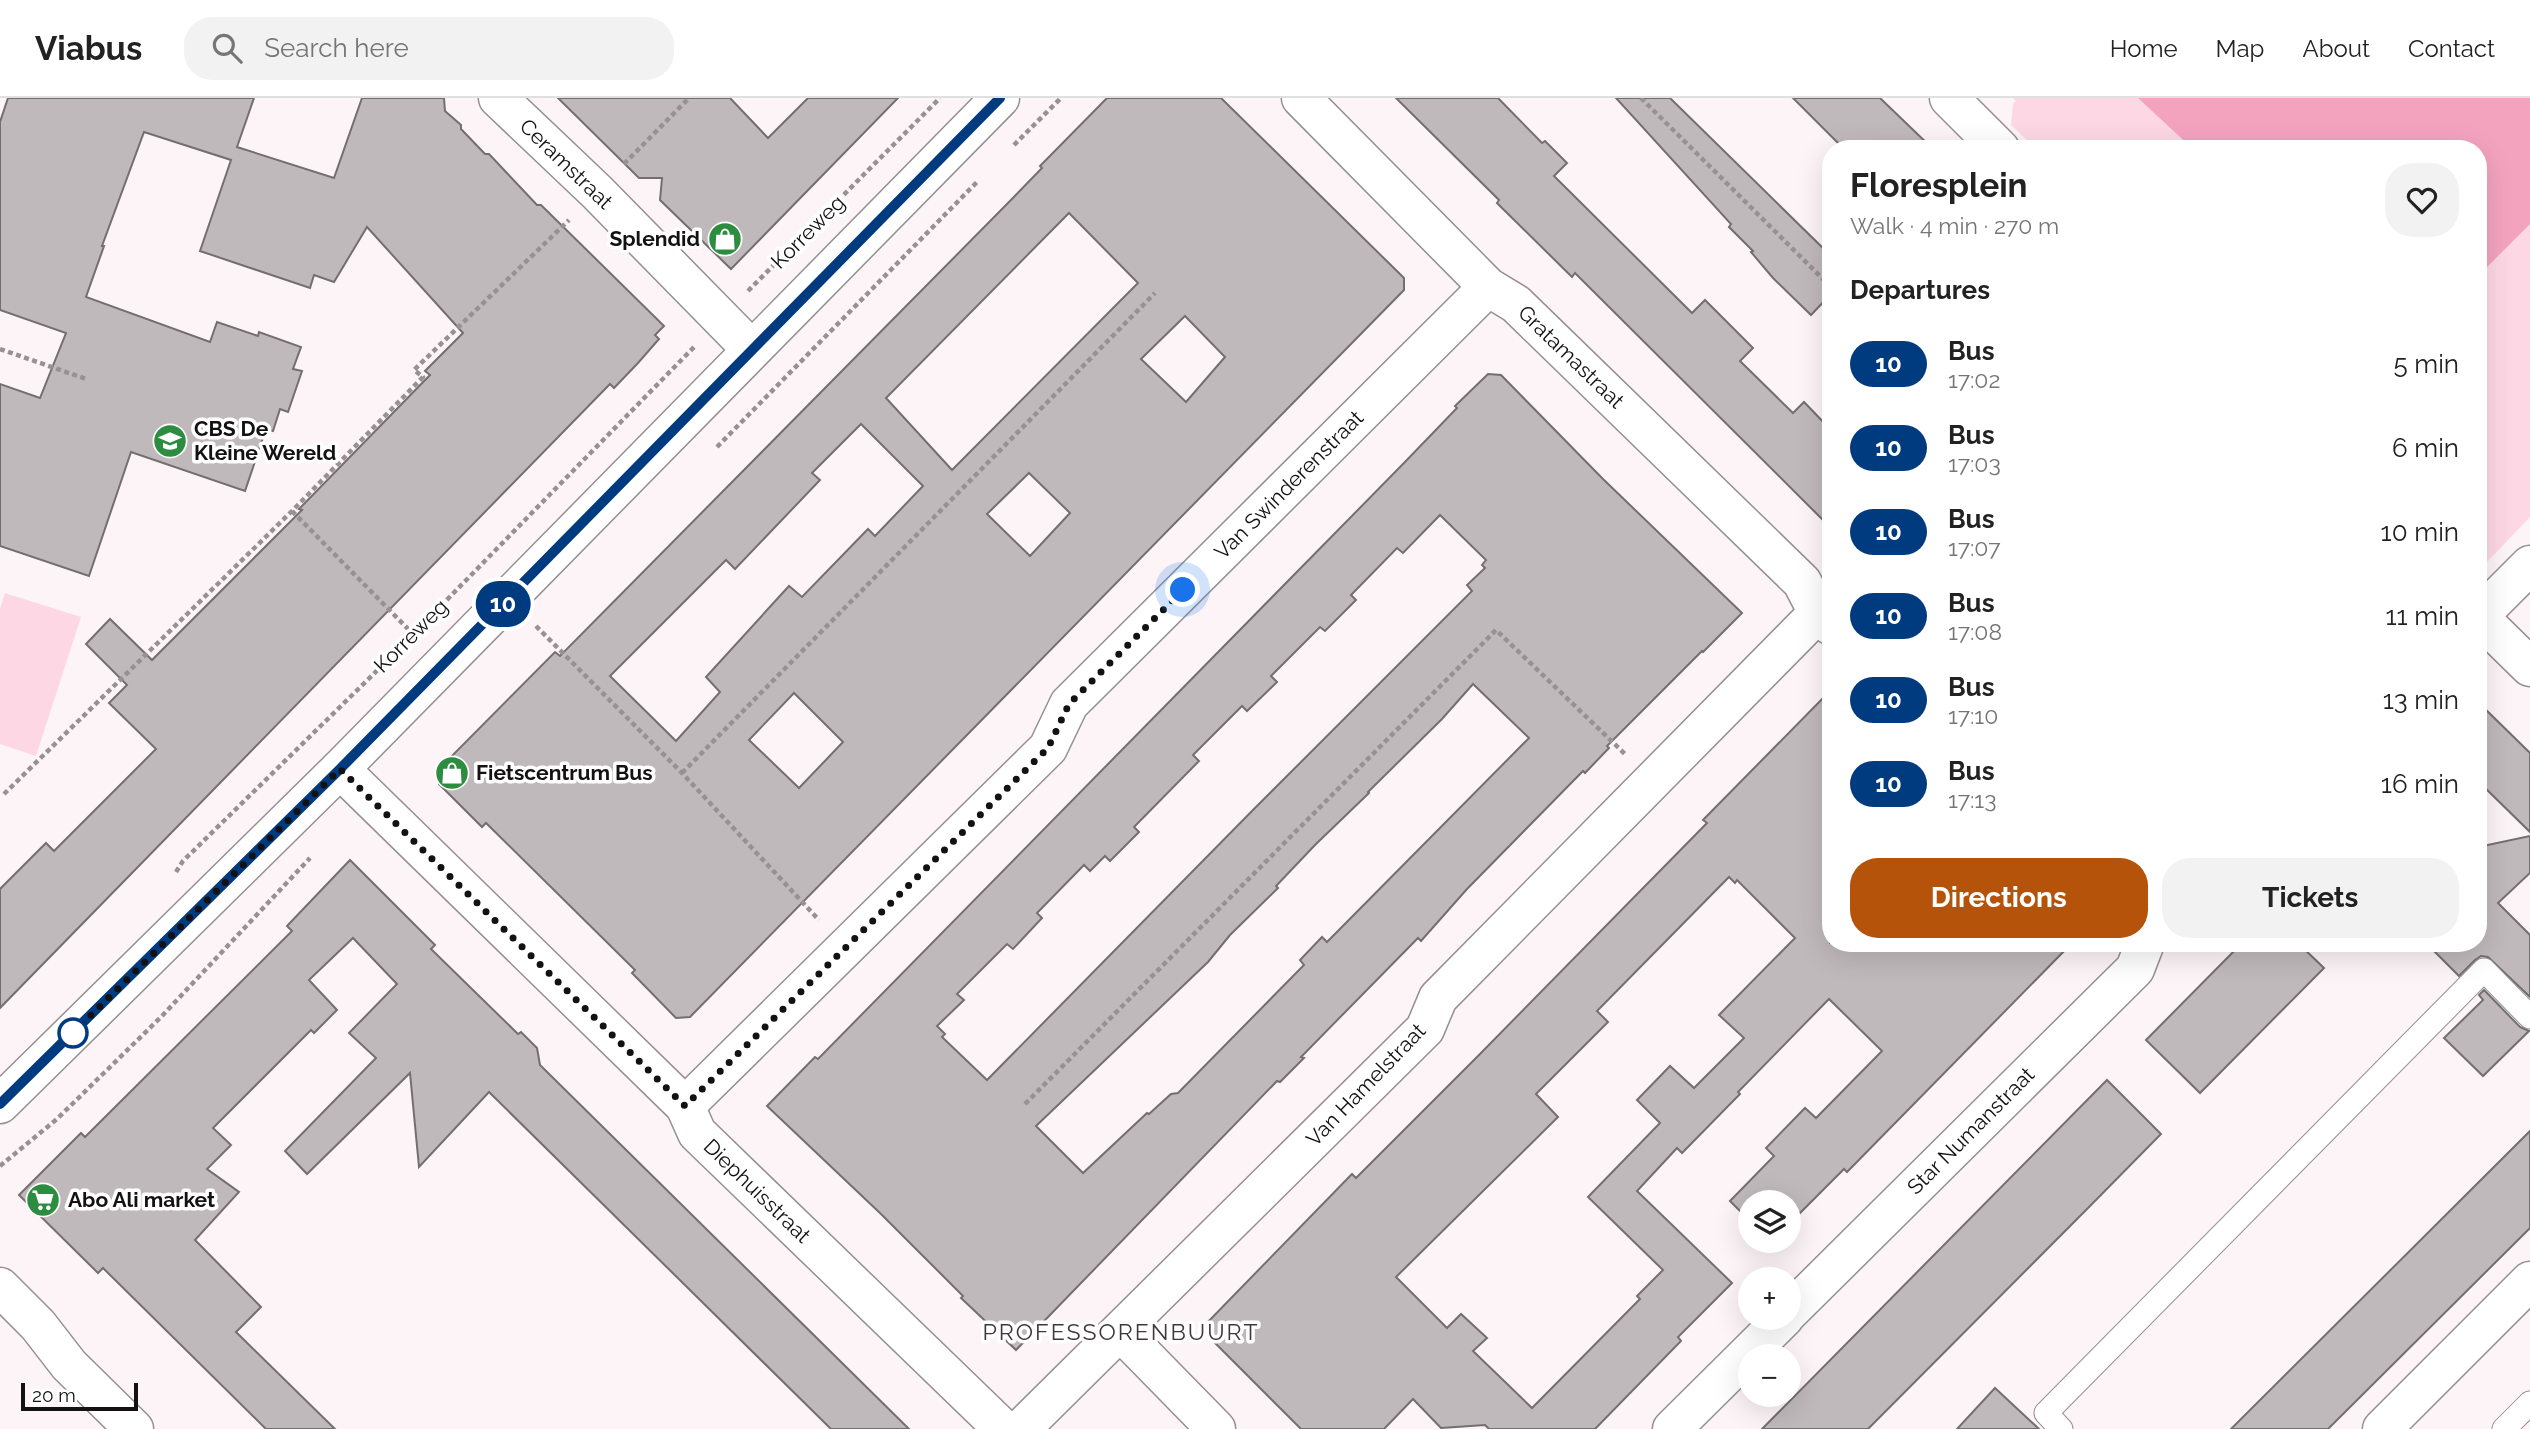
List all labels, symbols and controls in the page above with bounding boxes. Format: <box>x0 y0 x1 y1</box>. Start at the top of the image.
search box <box>184 17 674 80</box>
text: Viabus <box>35 29 142 68</box>
icon: search <box>208 29 246 67</box>
text: Search here <box>264 33 409 63</box>
text: Home <box>2110 34 2178 63</box>
text: Map <box>2216 34 2264 63</box>
text: About <box>2302 34 2370 63</box>
text: Contact <box>2408 34 2495 63</box>
street label: Ceramstraat <box>515 113 618 214</box>
button: heart <box>2385 163 2459 237</box>
text: Floresplein <box>1850 166 2028 205</box>
street label: Korreweg <box>766 190 850 274</box>
text: Walk · 4 min · 270 m <box>1850 212 2059 239</box>
shop icon: Splendid <box>706 220 744 258</box>
place label: Splendid <box>610 226 700 251</box>
text: Departures <box>1850 275 1990 305</box>
street label: Gratamastraat <box>1513 300 1629 413</box>
text: Bus <box>1948 336 1995 366</box>
text: 10 <box>1875 349 1902 378</box>
text: 5 min <box>2393 349 2459 379</box>
text: 17:02 <box>1948 366 2000 393</box>
street label: Van Swinderenstraat <box>1209 405 1368 564</box>
place label: CBS De Kleine Wereld <box>194 416 336 465</box>
text: Bus <box>1948 420 1995 450</box>
school or university icon: CBS De Kleine Wereld <box>151 422 189 460</box>
text: 10 <box>1875 433 1902 462</box>
text: 6 min <box>2392 433 2459 463</box>
text: 17:03 <box>1948 450 2001 477</box>
text: Bus <box>1948 504 1995 534</box>
text: 10 <box>1875 517 1902 546</box>
text: 10 min <box>2381 517 2459 547</box>
text: 17:07 <box>1948 534 2001 561</box>
your location <box>1165 572 1200 607</box>
line badge: 10 <box>472 581 534 627</box>
text: Bus <box>1948 588 1995 618</box>
text: 10 <box>490 589 516 618</box>
street label: Korreweg <box>369 594 453 678</box>
text: 10 <box>1875 601 1902 630</box>
text: 11 min <box>2385 601 2459 631</box>
text: 17:08 <box>1948 618 2002 645</box>
text: Bus <box>1948 672 1995 702</box>
text: 10 <box>1875 685 1902 714</box>
text: 13 min <box>2383 685 2459 715</box>
text: 17:10 <box>1948 702 1998 729</box>
shop icon: Fietscentrum Bus <box>433 754 471 792</box>
text: Bus <box>1948 756 1995 786</box>
place label: Fietscentrum Bus <box>476 760 653 785</box>
text: 10 <box>1875 769 1902 798</box>
text: 16 min <box>2381 769 2459 799</box>
text: 17:13 <box>1948 786 1996 813</box>
button: Directions <box>1850 858 2148 938</box>
button: Tickets <box>2162 858 2459 938</box>
unlabelled marker <box>58 1018 88 1048</box>
street label: Van Hamelstraat <box>1301 1018 1430 1151</box>
street label: Star Numanstraat <box>1902 1062 2039 1199</box>
street label: Diephuisstraat <box>699 1133 816 1248</box>
supermarket icon: Abo Ali market <box>24 1181 62 1219</box>
place label: Abo Ali market <box>68 1187 215 1212</box>
map controls <box>1738 1190 1801 1407</box>
button: layers <box>1738 1190 1801 1253</box>
button: + <box>1738 1267 1801 1330</box>
district label: PROFESSORENBUURT <box>983 1318 1259 1345</box>
button: − <box>1738 1344 1801 1407</box>
scale bar <box>21 1380 138 1412</box>
text: 20 m <box>32 1384 76 1406</box>

